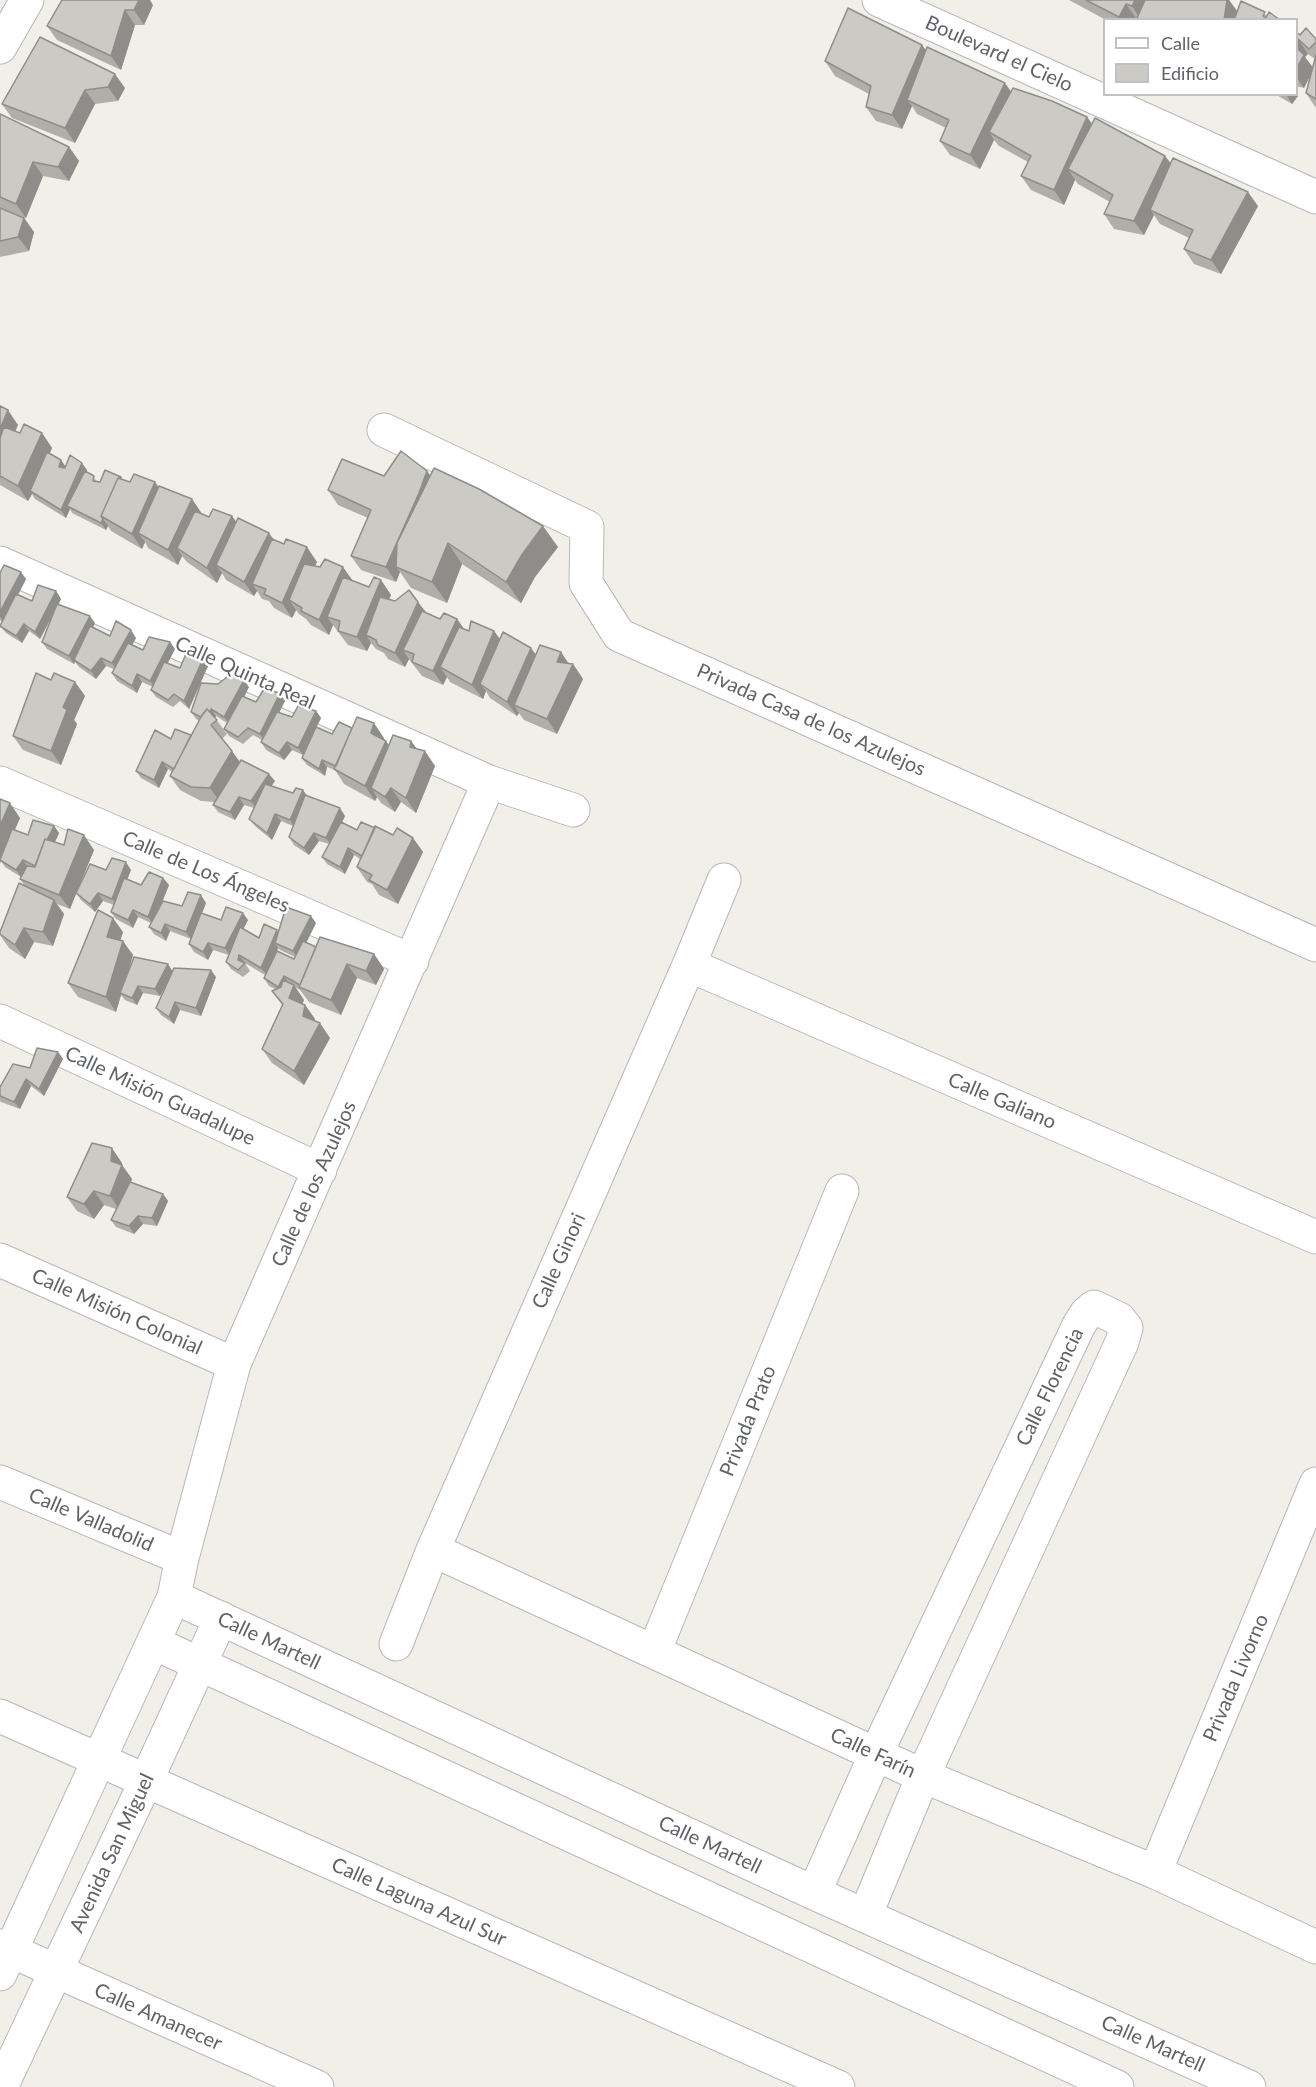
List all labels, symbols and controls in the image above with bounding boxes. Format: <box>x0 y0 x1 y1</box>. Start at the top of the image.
street label: Boulevard el Cielo <box>922 11 1076 97</box>
legend <box>1103 18 1298 96</box>
text: Calle <box>1161 32 1200 54</box>
text: Edificio <box>1161 62 1219 84</box>
street label: Calle Quinta Real <box>171 631 319 715</box>
street label: Privada Casa de los Azulejos <box>693 659 929 781</box>
street label: Calle de Los Ángeles <box>119 826 293 918</box>
street label: Calle Misión Guadalupe <box>61 1041 259 1151</box>
street label: Calle Galiano <box>944 1068 1060 1134</box>
street label: Calle de los Azulejos <box>267 1097 361 1271</box>
street label: Calle Ginori <box>527 1209 591 1313</box>
street label: Calle Misión Colonial <box>28 1264 206 1360</box>
street label: Calle Florencia <box>1011 1324 1089 1450</box>
street label: Privada Prato <box>715 1362 781 1480</box>
street label: Calle Valladolid <box>25 1483 157 1557</box>
street label: Calle Martell <box>214 1607 324 1675</box>
street label: Privada Livorno <box>1198 1611 1274 1745</box>
street label: Calle Farín <box>826 1723 920 1783</box>
street label: Avenida San Miguel <box>65 1770 159 1936</box>
street label: Calle Martell <box>655 1811 765 1879</box>
street label: Calle Laguna Azul Sur <box>328 1853 510 1951</box>
street label: Calle Amanecer <box>90 1978 226 2056</box>
street label: Calle Martell <box>1097 2010 1209 2078</box>

